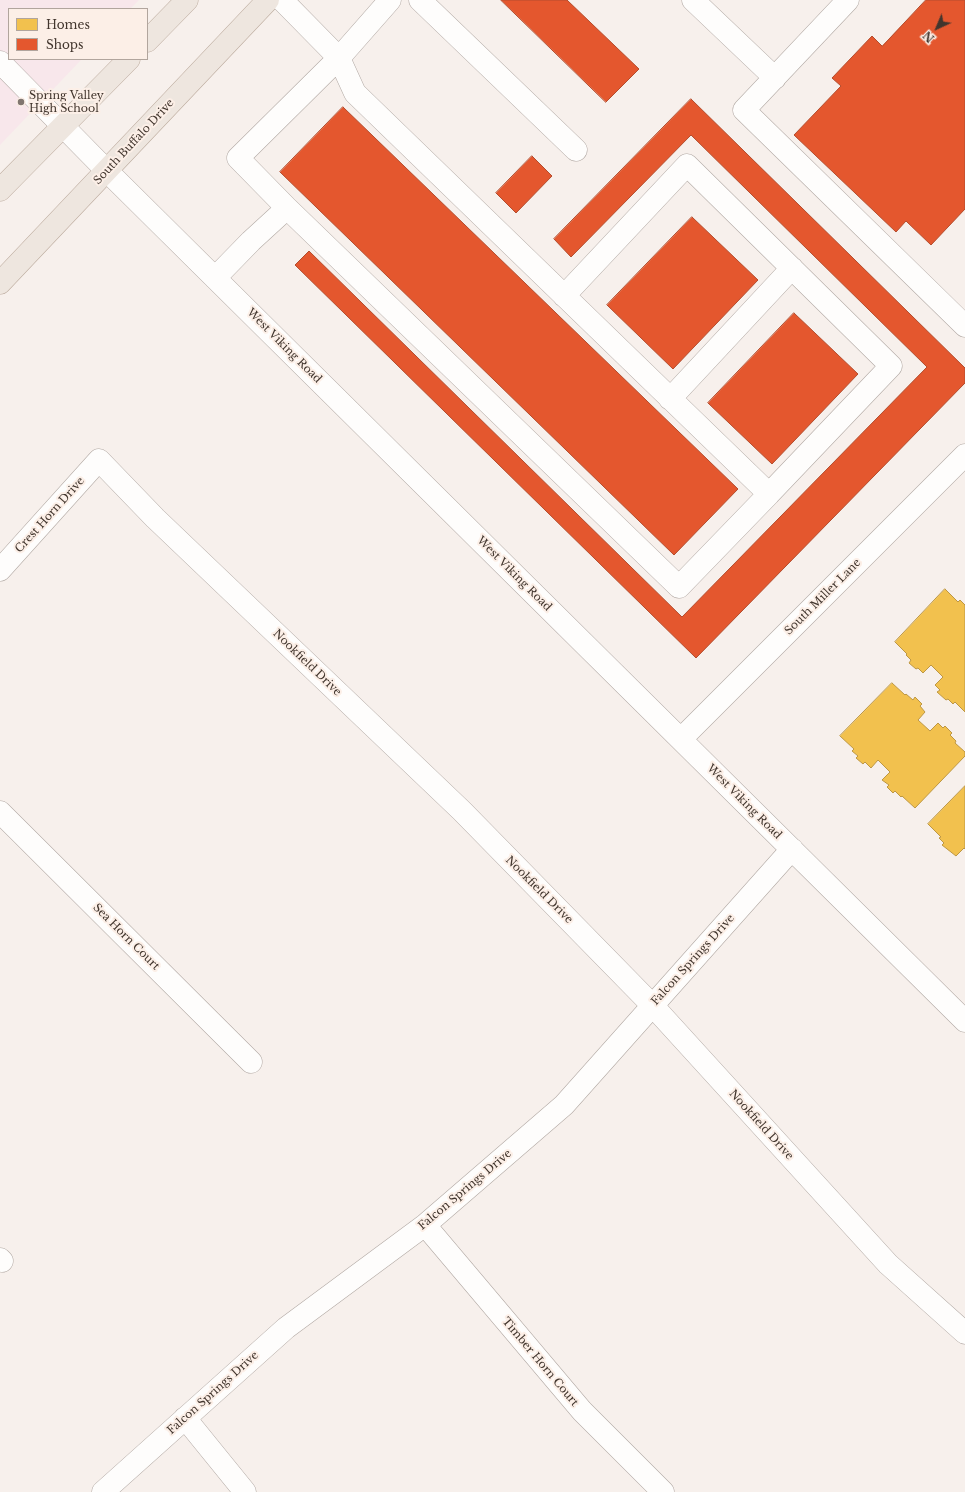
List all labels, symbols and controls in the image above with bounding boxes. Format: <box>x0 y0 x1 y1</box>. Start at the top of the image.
legend <box>8 8 148 60</box>
north arrow <box>917 8 957 48</box>
text: Homes <box>46 17 90 32</box>
text: N <box>920 28 937 45</box>
text: Shops <box>46 37 83 52</box>
place label: Spring Valley High School <box>29 89 104 115</box>
marker: Spring Valley High School <box>16 97 26 107</box>
street label: South Buffalo Drive <box>91 97 177 187</box>
street label: West Viking Road <box>244 306 324 386</box>
street label: Crest Horn Drive <box>13 475 87 555</box>
street label: West Viking Road <box>474 534 554 614</box>
street label: South Miller Lane <box>782 556 864 638</box>
street label: Nookfield Drive <box>270 627 344 699</box>
street label: West Viking Road <box>704 762 784 842</box>
street label: Nookfield Drive <box>503 854 575 926</box>
street label: Sea Horn Court <box>90 901 162 973</box>
street label: Falcon Springs Drive <box>649 912 737 1008</box>
street label: Nookfield Drive <box>726 1087 796 1163</box>
street label: Falcon Springs Drive <box>416 1147 514 1233</box>
street label: Timber Horn Court <box>499 1315 581 1409</box>
street label: Falcon Springs Drive <box>165 1349 261 1437</box>

